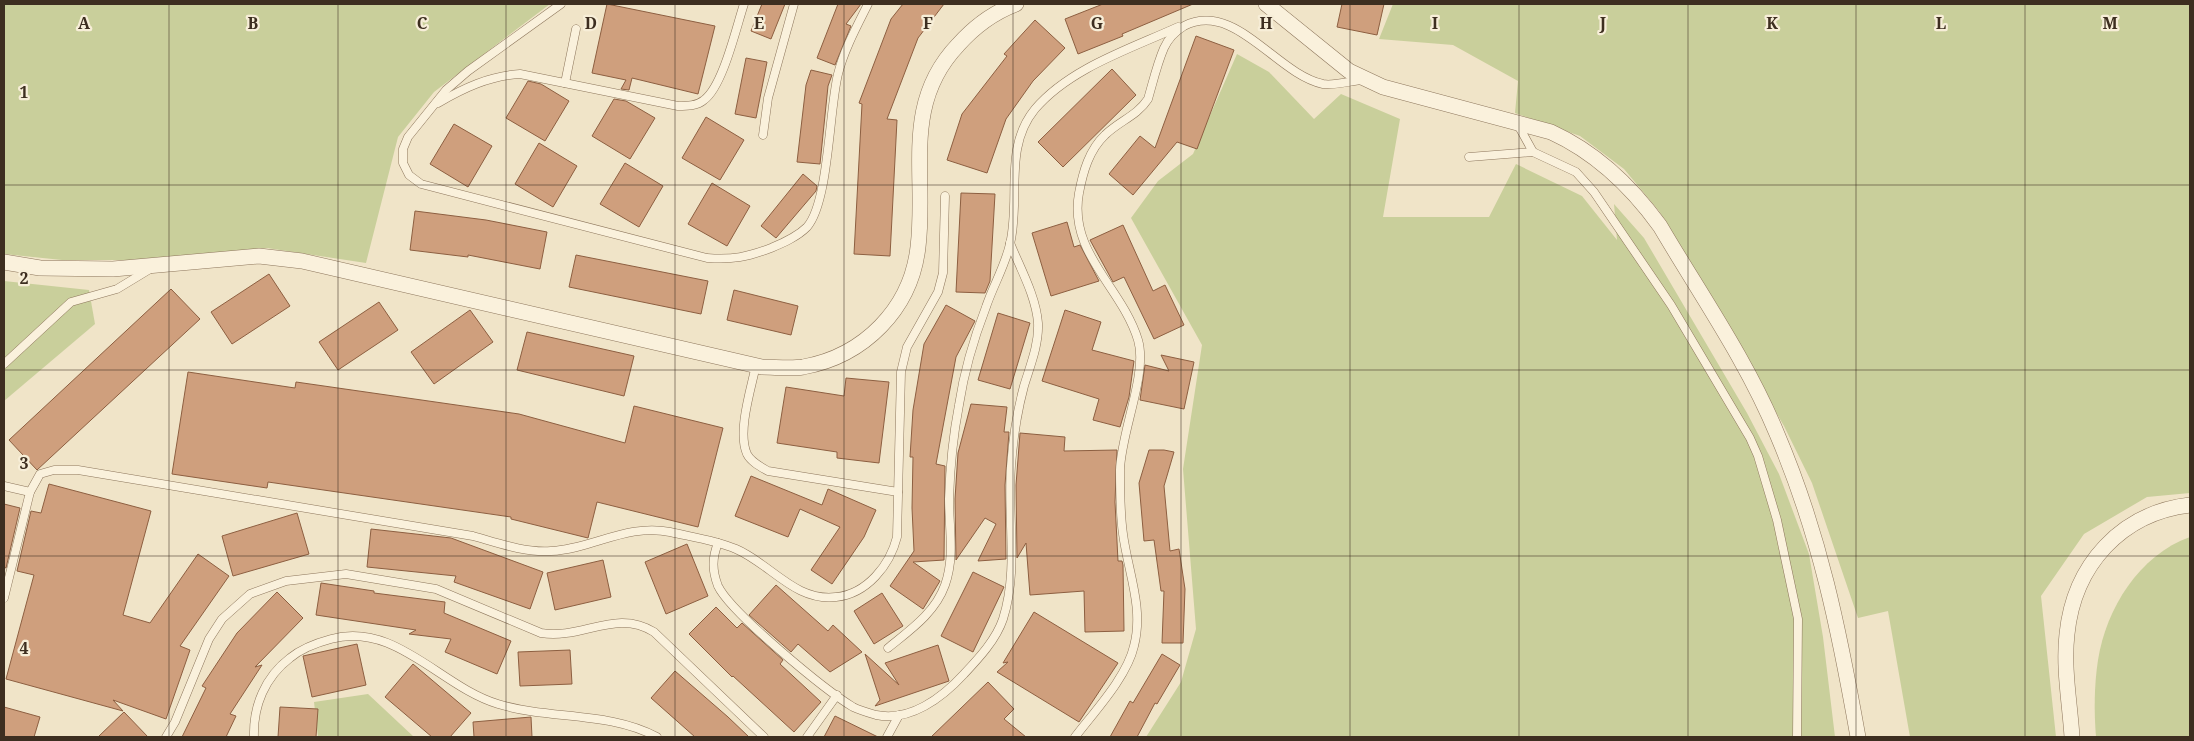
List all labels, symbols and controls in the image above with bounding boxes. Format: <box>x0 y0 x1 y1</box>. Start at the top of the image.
text: A <box>78 12 91 34</box>
text: B <box>248 12 259 34</box>
text: C <box>417 12 428 34</box>
text: D <box>585 12 597 34</box>
text: E <box>754 12 764 34</box>
text: F <box>923 12 933 34</box>
text: G <box>1091 12 1103 34</box>
text: H <box>1259 12 1273 34</box>
text: I <box>1432 12 1438 34</box>
text: J <box>1599 12 1607 34</box>
text: K <box>1766 12 1778 34</box>
text: L <box>1936 12 1946 34</box>
text: M <box>2102 12 2118 34</box>
text: 1 <box>19 81 29 103</box>
text: 2 <box>19 267 29 289</box>
text: 3 <box>19 452 29 474</box>
text: 4 <box>19 637 29 659</box>

